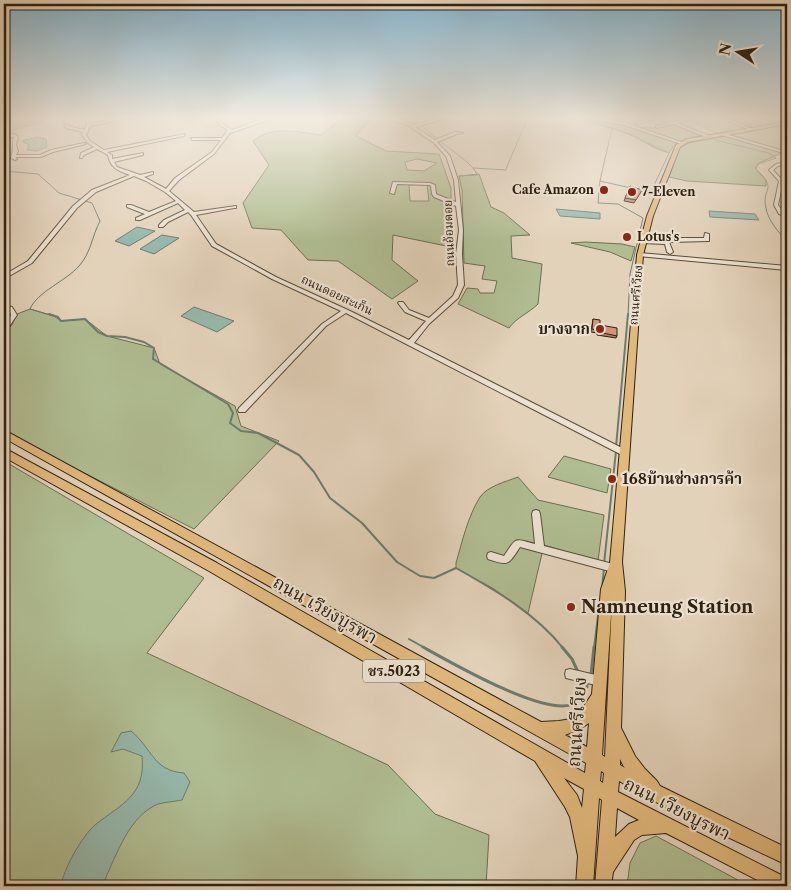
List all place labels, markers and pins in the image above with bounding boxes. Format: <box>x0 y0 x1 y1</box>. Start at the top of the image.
place label: Cafe Amazon <box>512 182 595 197</box>
marker: Cafe Amazon <box>598 184 610 196</box>
place label: 7-Eleven <box>642 184 696 199</box>
marker: 7-Eleven <box>626 186 638 198</box>
place label: Lotus's <box>637 229 680 244</box>
marker: Lotus's <box>621 231 633 243</box>
place label: บางจาก <box>538 319 590 338</box>
marker: บางจาก <box>594 323 606 335</box>
place label: 168บ้านช่างการค้า <box>622 469 742 488</box>
marker: 168บ้านช่างการค้า <box>606 473 618 485</box>
place label: Namneung Station <box>581 596 754 618</box>
marker: Namneung Station <box>565 601 577 613</box>

